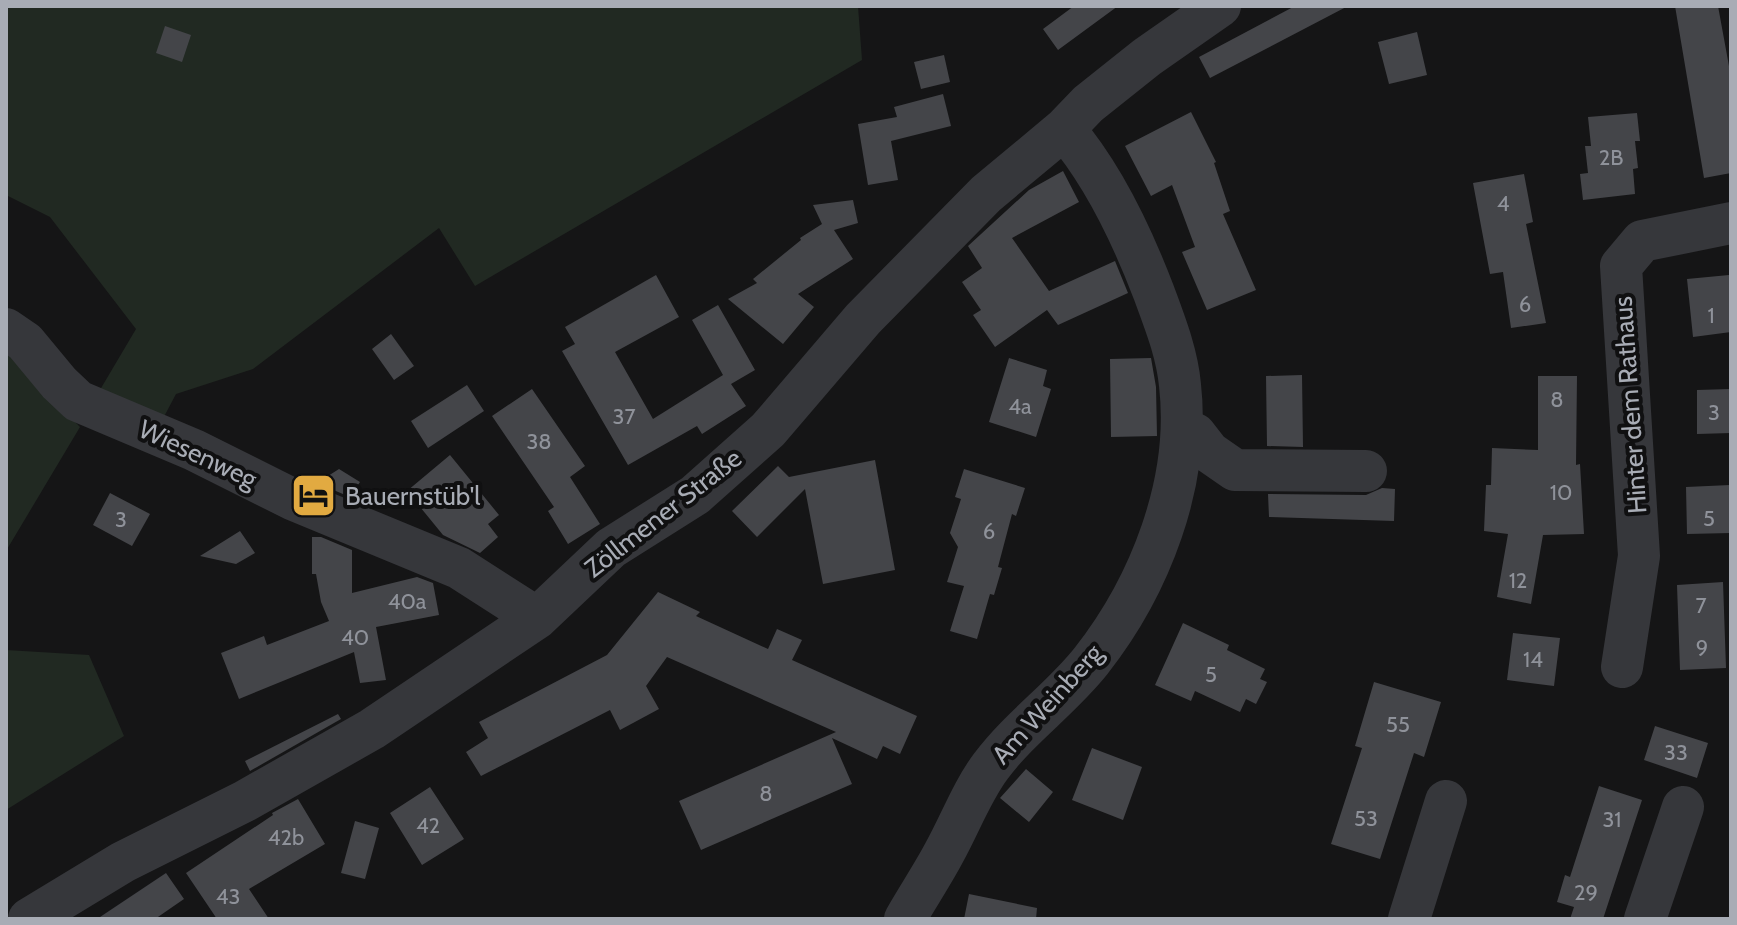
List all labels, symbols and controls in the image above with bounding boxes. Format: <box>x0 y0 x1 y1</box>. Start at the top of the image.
house number: 2B <box>1599 144 1623 171</box>
house number: 4 <box>1497 190 1510 217</box>
house number: 6 <box>1519 291 1531 318</box>
street label: Hinter dem Rathaus <box>1606 295 1654 515</box>
house number: 1 <box>1707 302 1715 329</box>
house number: 8 <box>1550 386 1564 413</box>
house number: 4a <box>1008 393 1032 420</box>
house number: 3 <box>1708 399 1720 426</box>
house number: 37 <box>613 403 635 430</box>
street label: Wiesenweg <box>134 413 263 496</box>
house number: 38 <box>526 428 552 455</box>
street label: Zöllmener Straße <box>578 442 748 584</box>
hotel icon: Bauernstüb'l <box>290 472 338 520</box>
house number: 10 <box>1550 479 1572 506</box>
place label: Bauernstüb'l <box>345 480 480 512</box>
house number: 5 <box>1703 505 1715 532</box>
house number: 3 <box>115 506 127 533</box>
house number: 6 <box>983 518 995 545</box>
house number: 12 <box>1509 567 1527 594</box>
house number: 40a <box>388 588 427 615</box>
house number: 7 <box>1695 592 1707 619</box>
house number: 40 <box>341 624 369 651</box>
house number: 9 <box>1696 634 1708 661</box>
street label: Am Weinberg <box>985 637 1110 771</box>
house number: 14 <box>1523 646 1543 673</box>
house number: 5 <box>1205 661 1217 688</box>
house number: 55 <box>1386 711 1410 738</box>
house number: 33 <box>1664 739 1688 766</box>
house number: 8 <box>759 780 773 807</box>
house number: 53 <box>1354 805 1378 832</box>
house number: 31 <box>1602 806 1622 833</box>
house number: 42 <box>416 812 440 839</box>
house number: 42b <box>268 824 304 851</box>
house number: 29 <box>1574 879 1598 906</box>
house number: 43 <box>216 883 240 910</box>

